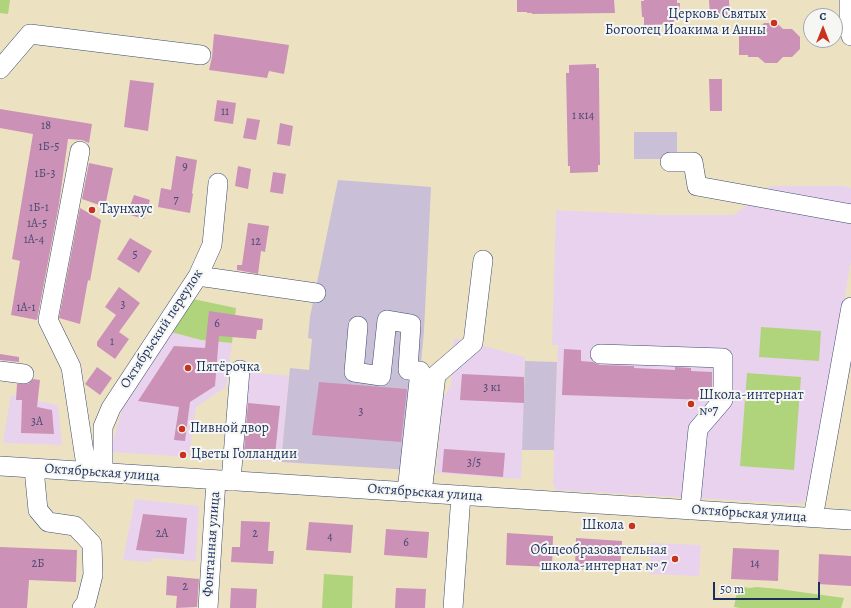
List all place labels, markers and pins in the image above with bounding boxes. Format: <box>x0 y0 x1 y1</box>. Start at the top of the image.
place label: Церковь Святых Богоотец Иоакима и Анны <box>605 7 766 40</box>
marker: Церковь Святых Богоотец Иоакима и Анны <box>769 18 779 28</box>
place label: Таунхаус <box>100 202 153 218</box>
marker: Таунхаус <box>87 205 97 215</box>
place label: Пятёрочка <box>196 360 260 376</box>
marker: Пятёрочка <box>183 363 193 373</box>
place label: Школа-интернат №7 <box>699 388 804 420</box>
marker: Школа-интернат №7 <box>686 399 696 409</box>
place label: Пивной двор <box>190 421 269 437</box>
marker: Пивной двор <box>177 424 187 434</box>
place label: Цветы Голландии <box>191 447 297 463</box>
marker: Цветы Голландии <box>178 450 188 460</box>
place label: Школа <box>582 518 624 534</box>
marker: Школа <box>627 521 637 531</box>
place label: Общеобразовательная школа-интернат № 7 <box>531 543 667 576</box>
marker: Общеобразовательная школа-интернат № 7 <box>670 554 680 564</box>

